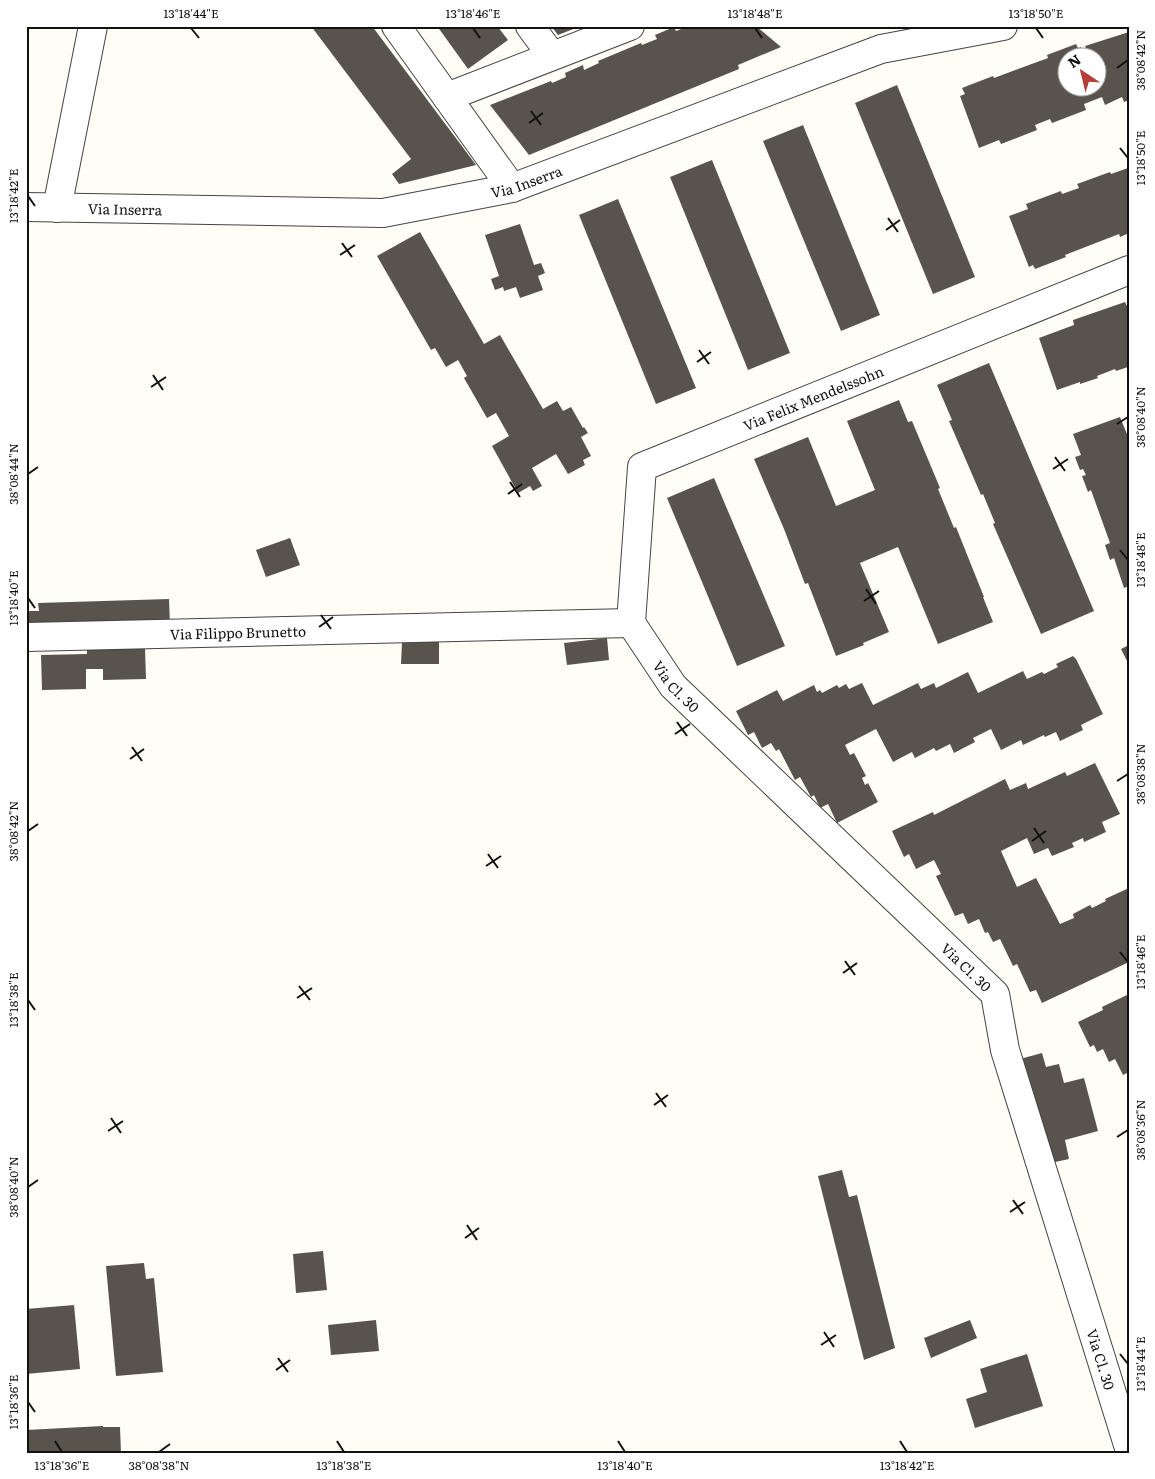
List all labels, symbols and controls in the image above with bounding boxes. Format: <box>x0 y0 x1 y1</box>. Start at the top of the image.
text: 13°18'44"E <box>163 4 219 22</box>
text: 13°18'46"E <box>446 4 501 22</box>
text: 13°18'48"E <box>727 4 783 22</box>
text: 13°18'50"E <box>1009 4 1064 22</box>
text: 38°08'42"N <box>1131 30 1149 90</box>
north arrow <box>1058 48 1108 98</box>
text: N <box>1063 49 1085 72</box>
text: 13°18'50"E <box>1131 130 1149 185</box>
street label: Via Inserra <box>489 160 565 202</box>
text: 13°18'42"E <box>4 168 22 223</box>
street label: Via Inserra <box>88 198 163 219</box>
street label: Via Felix Mendelssohn <box>740 360 886 435</box>
text: 38°08'40"N <box>1131 386 1149 448</box>
text: 38°08'44"N <box>4 443 22 505</box>
text: 13°18'48"E <box>1131 532 1149 588</box>
text: 13°18'40"E <box>4 570 22 626</box>
street label: Via Filippo Brunetto <box>170 621 306 644</box>
street label: Via Cl. 30 <box>649 656 704 716</box>
text: 38°08'38"N <box>1131 743 1149 805</box>
text: 38°08'42"N <box>4 801 22 861</box>
text: 13°18'46"E <box>1131 934 1149 990</box>
street label: Via Cl. 30 <box>937 938 996 996</box>
text: 13°18'38"E <box>4 972 22 1028</box>
text: 38°08'36"N <box>1131 1099 1149 1161</box>
text: 38°08'40"N <box>4 1156 22 1218</box>
street label: Via Cl. 30 <box>1082 1326 1120 1392</box>
text: 13°18'44"E <box>1131 1336 1149 1392</box>
text: 13°18'36"E <box>4 1374 22 1429</box>
text: 13°18'36"E <box>35 1456 90 1474</box>
text: 38°08'38"N <box>128 1456 190 1474</box>
text: 13°18'38"E <box>316 1456 372 1474</box>
text: 13°18'40"E <box>597 1456 653 1474</box>
text: 13°18'42"E <box>880 1456 935 1474</box>

